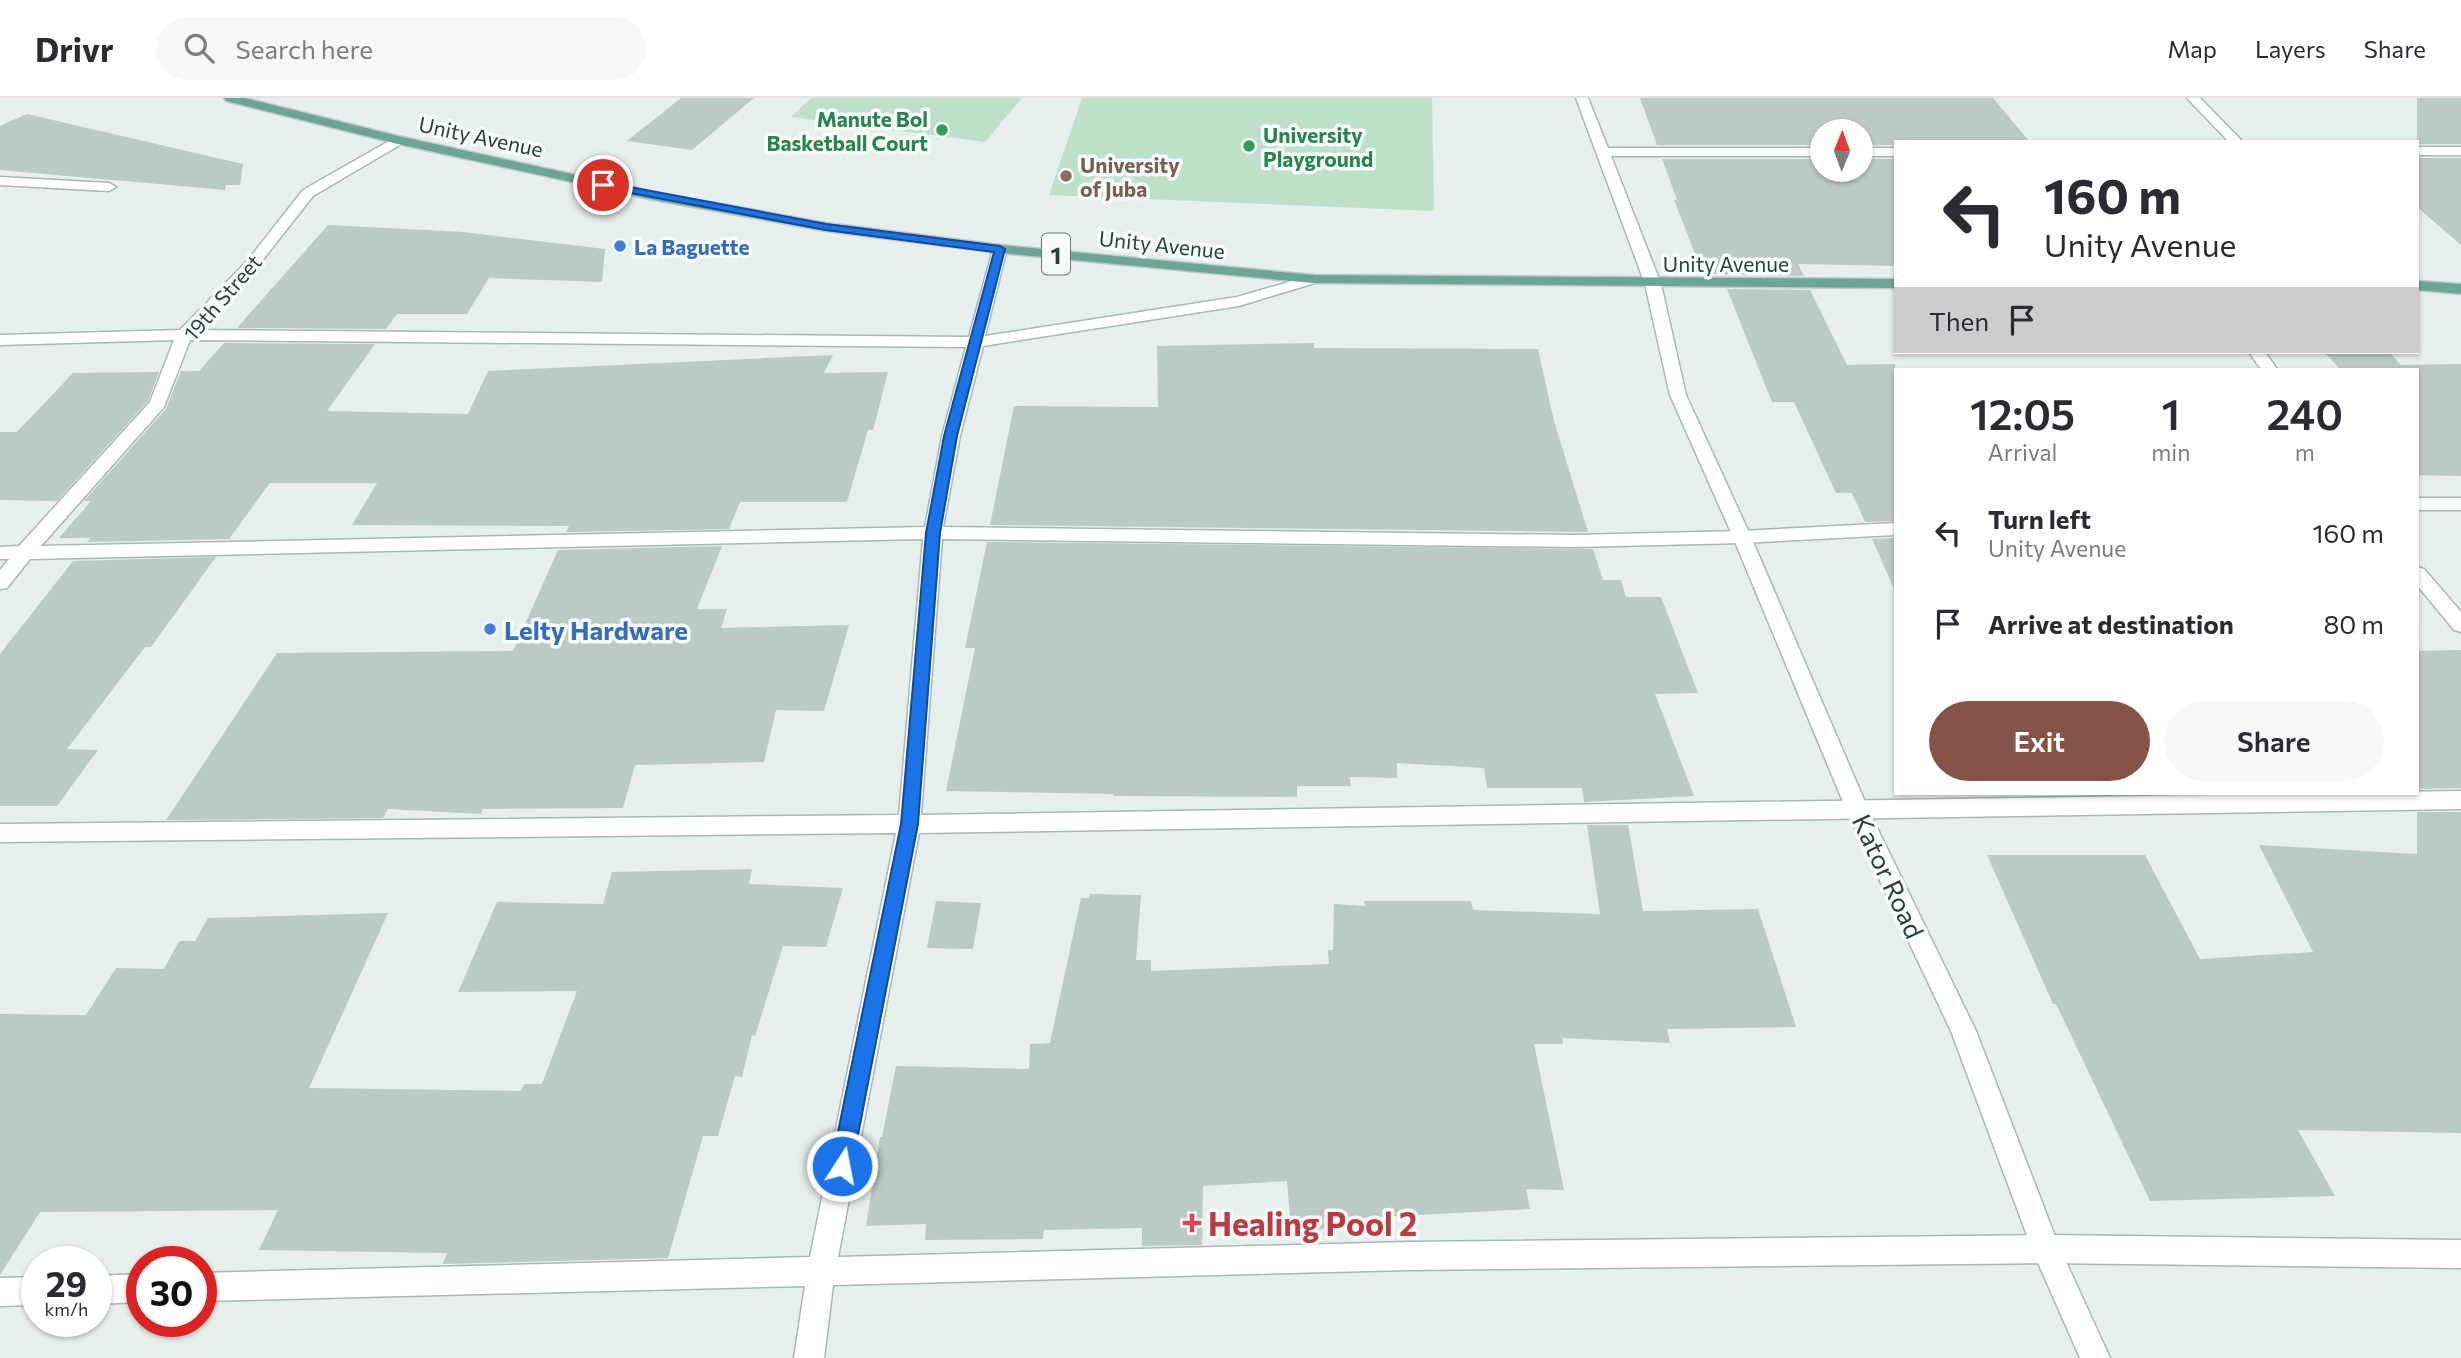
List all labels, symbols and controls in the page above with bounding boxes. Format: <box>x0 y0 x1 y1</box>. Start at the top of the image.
search box <box>156 17 646 80</box>
text: Drivr <box>35 28 114 69</box>
icon: search <box>180 29 218 67</box>
text: Search here <box>236 33 373 64</box>
text: Map <box>2168 34 2217 63</box>
text: Layers <box>2255 34 2326 63</box>
text: Share <box>2364 34 2426 63</box>
place label: Manute Bol Basketball Court <box>767 106 928 155</box>
street label: Unity Avenue <box>417 111 545 161</box>
north arrow <box>1810 119 1872 182</box>
map controls <box>1810 119 1873 182</box>
marker: Manute Bol Basketball Court <box>934 122 950 138</box>
place label: University Playground <box>1263 122 1373 171</box>
marker: University Playground <box>1241 138 1257 154</box>
place label: University of Juba <box>1080 152 1180 201</box>
pin <box>573 155 633 215</box>
text: 160 m <box>2044 164 2181 224</box>
icon: arrive <box>584 166 622 204</box>
marker: University of Juba <box>1058 168 1074 184</box>
icon: left <box>1929 168 2020 259</box>
text: Unity Avenue <box>2044 224 2236 264</box>
street label: Unity Avenue <box>1098 225 1226 263</box>
place label: La Baguette <box>634 234 749 259</box>
road number: 1 <box>1042 234 1070 274</box>
marker: La Baguette <box>612 238 628 254</box>
street label: 19th Street <box>178 249 266 345</box>
street label: Unity Avenue <box>1663 251 1789 276</box>
icon: arrive <box>2003 301 2041 339</box>
text: Then <box>1929 305 1989 336</box>
text: 12:05 <box>1970 387 2075 439</box>
text: 1 <box>2162 387 2180 439</box>
text: 240 <box>2267 387 2343 439</box>
text: Arrival <box>1988 438 2057 466</box>
text: min <box>2151 438 2190 466</box>
text: m <box>2295 438 2315 466</box>
text: Turn left <box>1988 503 2091 534</box>
icon: left <box>1929 514 1967 552</box>
text: 160 m <box>2312 517 2384 548</box>
text: Unity Avenue <box>1988 534 2126 562</box>
icon: arrive <box>1929 605 1967 643</box>
text: Arrive at destination <box>1988 608 2234 639</box>
text: 80 m <box>2324 608 2384 639</box>
place label: Lelty Hardware <box>504 614 688 645</box>
marker: Lelty Hardware <box>482 621 498 637</box>
button: Exit <box>1929 701 2150 781</box>
button: Share <box>2164 701 2384 781</box>
street label: Kator Road <box>1847 809 1931 943</box>
position arrow <box>805 1129 879 1203</box>
place label: Healing Pool 2 <box>1208 1203 1417 1243</box>
marker: Healing Pool 2 <box>1182 1213 1202 1233</box>
speed limit sign: 30 <box>126 1246 217 1337</box>
text: 29 <box>46 1261 87 1304</box>
text: km/h <box>45 1298 88 1320</box>

